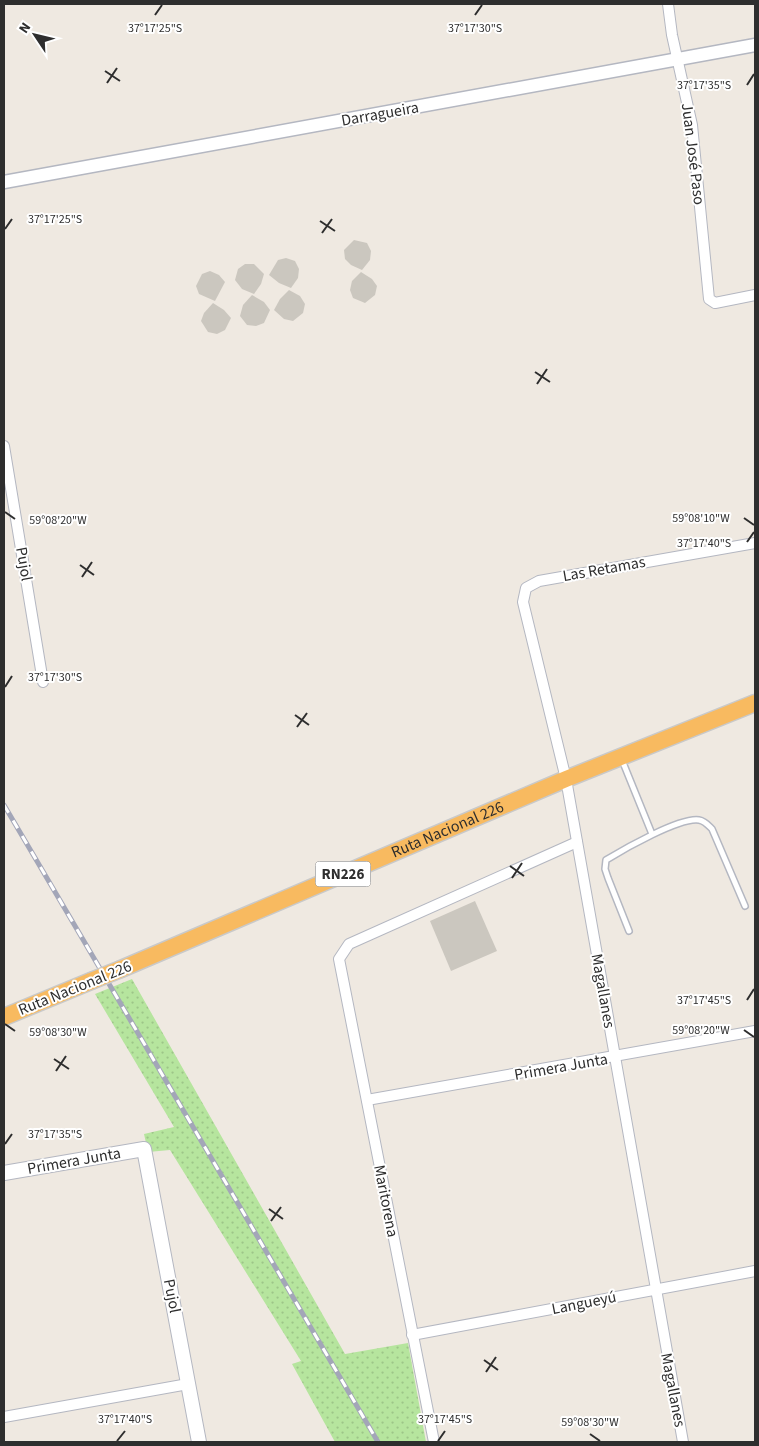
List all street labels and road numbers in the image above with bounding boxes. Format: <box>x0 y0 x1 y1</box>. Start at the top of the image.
street label: Darragueira <box>339 96 421 132</box>
street label: Juan José Paso <box>676 102 710 206</box>
street label: Pujol <box>10 545 38 583</box>
street label: Las Retamas <box>561 551 647 587</box>
street label: Ruta Nacional 226 <box>388 796 507 863</box>
road number: RN226 <box>316 862 370 886</box>
street label: Magallanes <box>586 952 620 1030</box>
street label: Ruta Nacional 226 <box>15 955 135 1021</box>
street label: Primera Junta <box>513 1048 609 1086</box>
street label: Primera Junta <box>26 1142 122 1180</box>
street label: Maritorena <box>368 1163 404 1239</box>
street label: Pujol <box>158 1277 186 1315</box>
street label: Langueyú <box>550 1286 618 1320</box>
street label: Magallanes <box>655 1351 691 1429</box>

